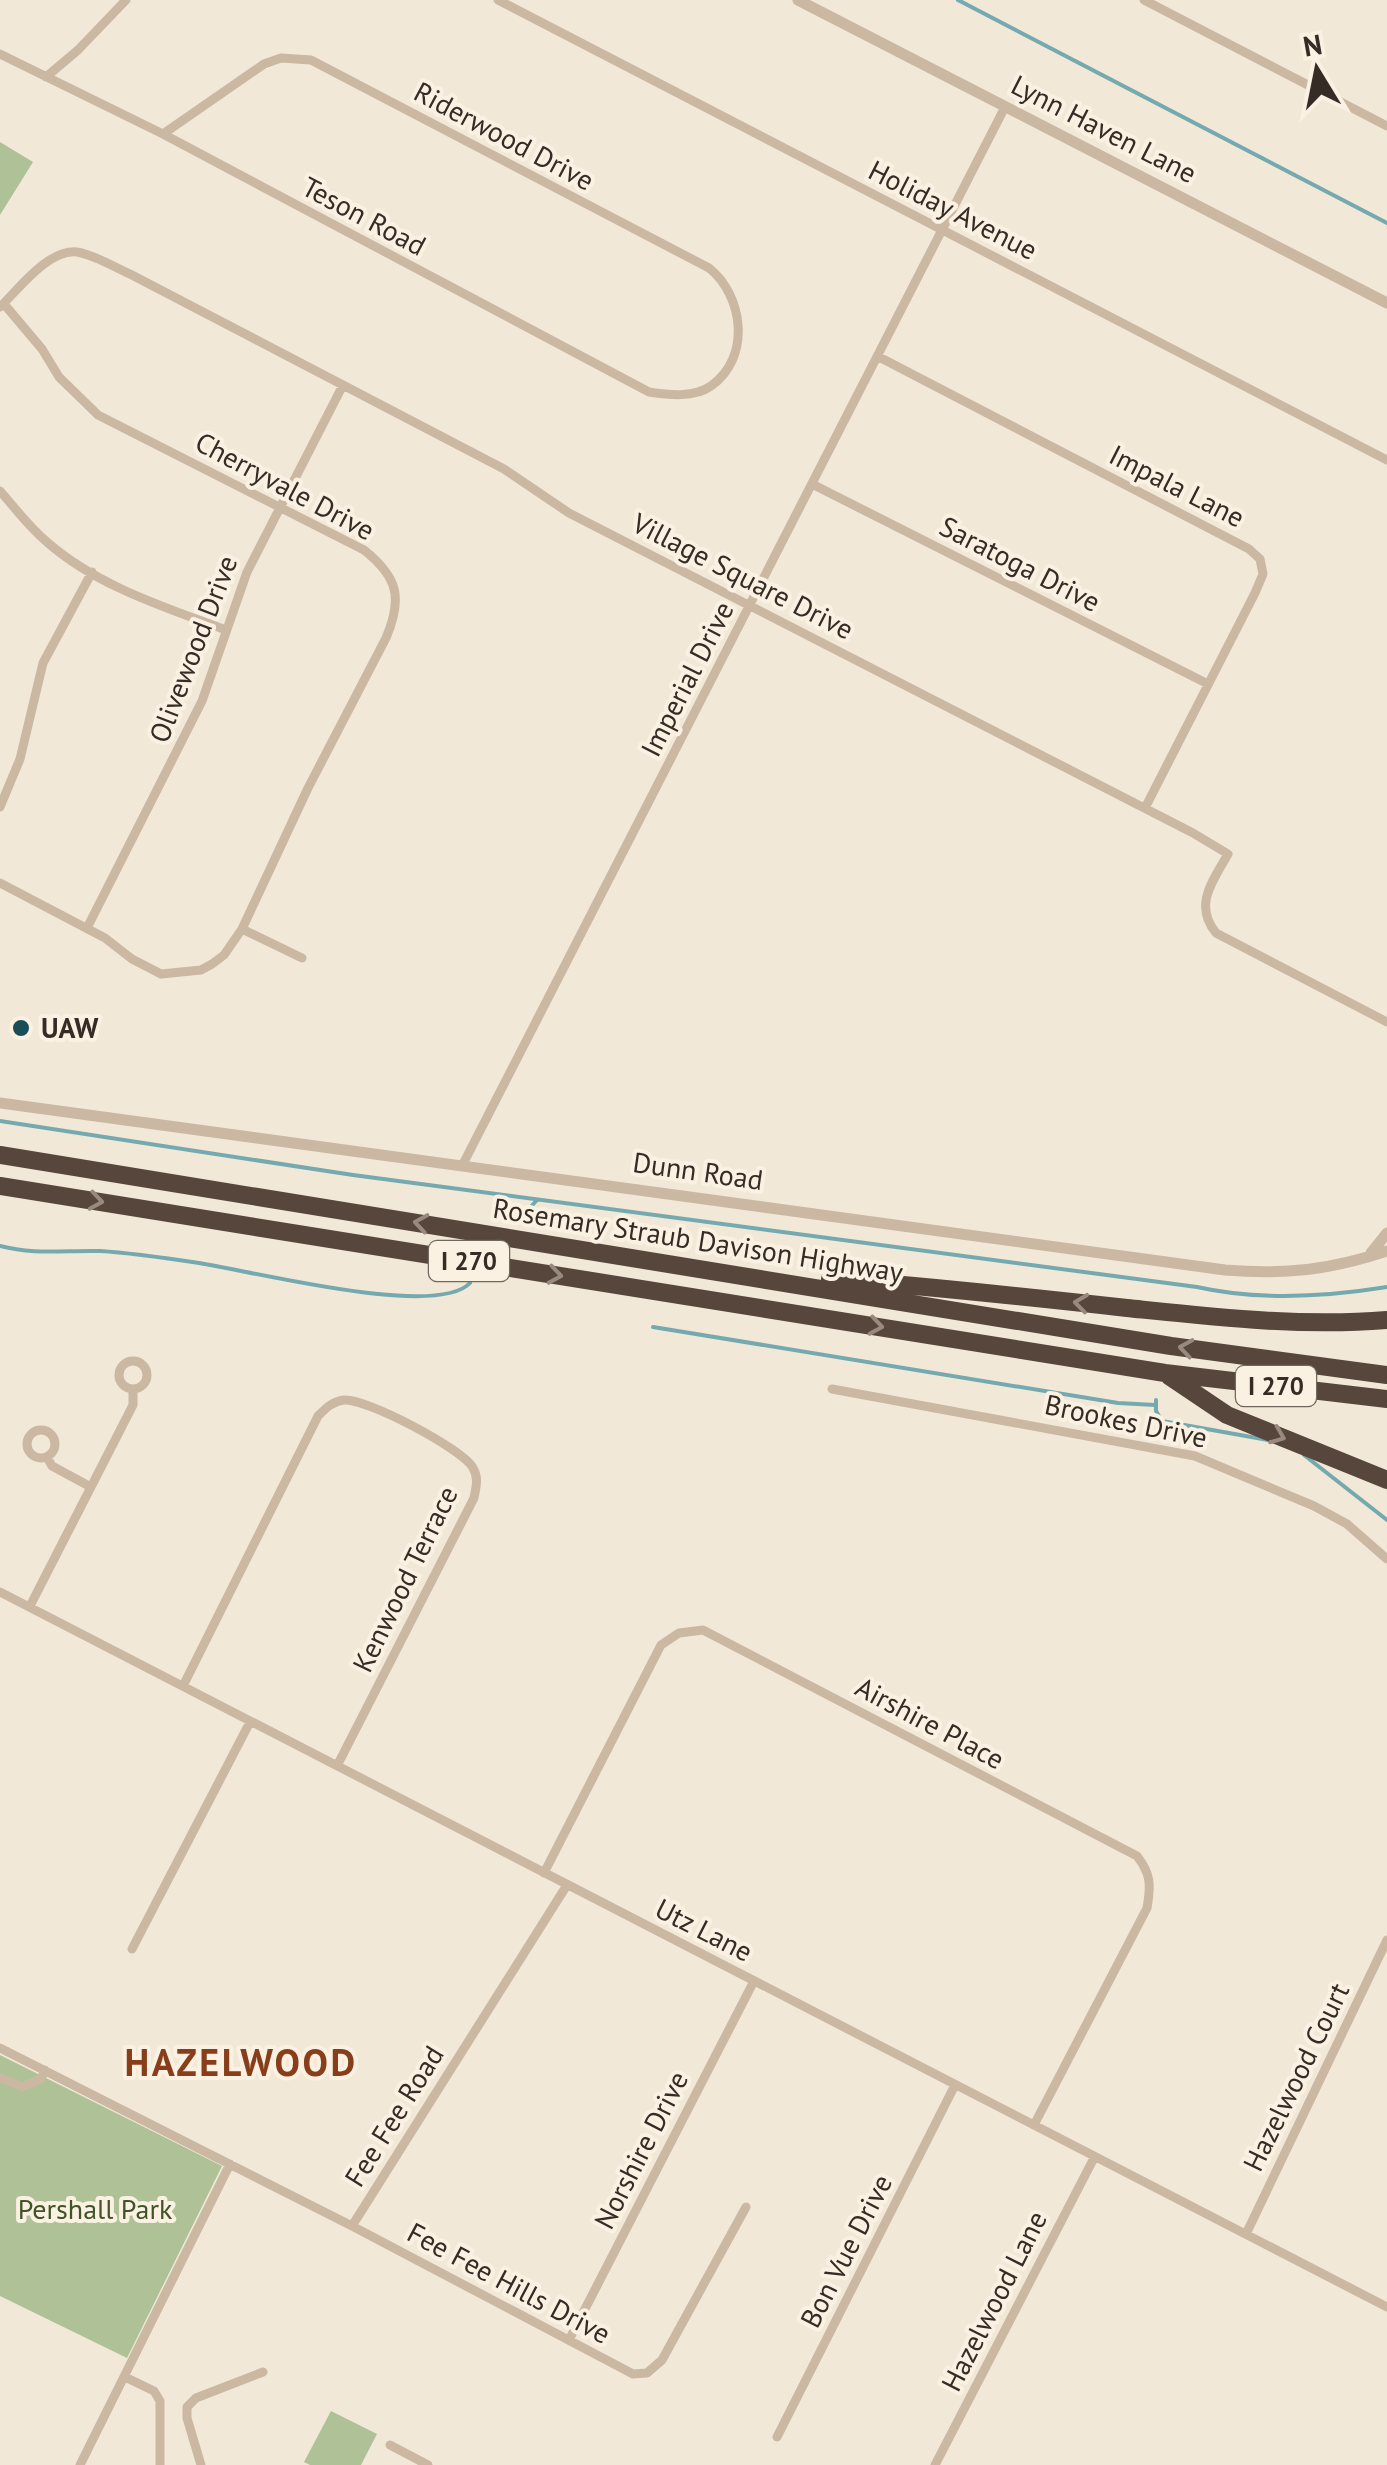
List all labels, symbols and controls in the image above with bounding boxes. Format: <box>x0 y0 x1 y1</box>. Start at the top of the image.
north arrow <box>1267 20 1367 120</box>
text: N <box>1300 25 1325 65</box>
street label: Lynn Haven Lane <box>1005 66 1203 191</box>
street label: Riderwood Drive <box>408 73 601 199</box>
street label: Holiday Avenue <box>863 151 1044 268</box>
street label: Teson Road <box>296 168 433 264</box>
street label: Cherryvale Drive <box>189 423 381 548</box>
street label: Impala Lane <box>1103 436 1251 535</box>
street label: Village Square Drive <box>626 503 860 647</box>
street label: Saratoga Drive <box>934 507 1107 620</box>
street label: Olivewood Drive <box>140 550 245 748</box>
street label: Imperial Drive <box>632 595 742 763</box>
place label: UAW <box>41 1009 99 1046</box>
marker: UAW <box>10 1017 32 1039</box>
street label: Dunn Road <box>631 1143 765 1198</box>
street label: Rosemary Straub Davison Highway <box>491 1189 906 1290</box>
one-way arrow <box>88 1190 105 1211</box>
one-way arrow <box>412 1213 429 1234</box>
road number: I 270 <box>429 1241 509 1281</box>
one-way arrow <box>547 1263 564 1284</box>
one-way arrow <box>1072 1292 1088 1314</box>
one-way arrow <box>868 1315 885 1336</box>
one-way arrow <box>1178 1339 1195 1360</box>
road number: I 270 <box>1236 1366 1316 1406</box>
street label: Brookes Drive <box>1041 1385 1211 1456</box>
one-way arrow <box>1269 1424 1286 1444</box>
street label: Kenwood Terrace <box>344 1480 466 1678</box>
street label: Airshire Place <box>850 1668 1011 1777</box>
street label: Utz Lane <box>649 1889 759 1970</box>
street label: Hazelwood Court <box>1234 1976 1357 2177</box>
district label: HAZELWOOD <box>124 2037 358 2086</box>
street label: Fee Fee Road <box>336 2038 452 2193</box>
street label: Norshire Drive <box>585 2065 696 2235</box>
street label: Bon Vue Drive <box>791 2168 900 2334</box>
park label: Pershall Park <box>18 2190 173 2227</box>
street label: Hazelwood Lane <box>932 2204 1055 2397</box>
street label: Fee Fee Hills Drive <box>401 2213 617 2352</box>

